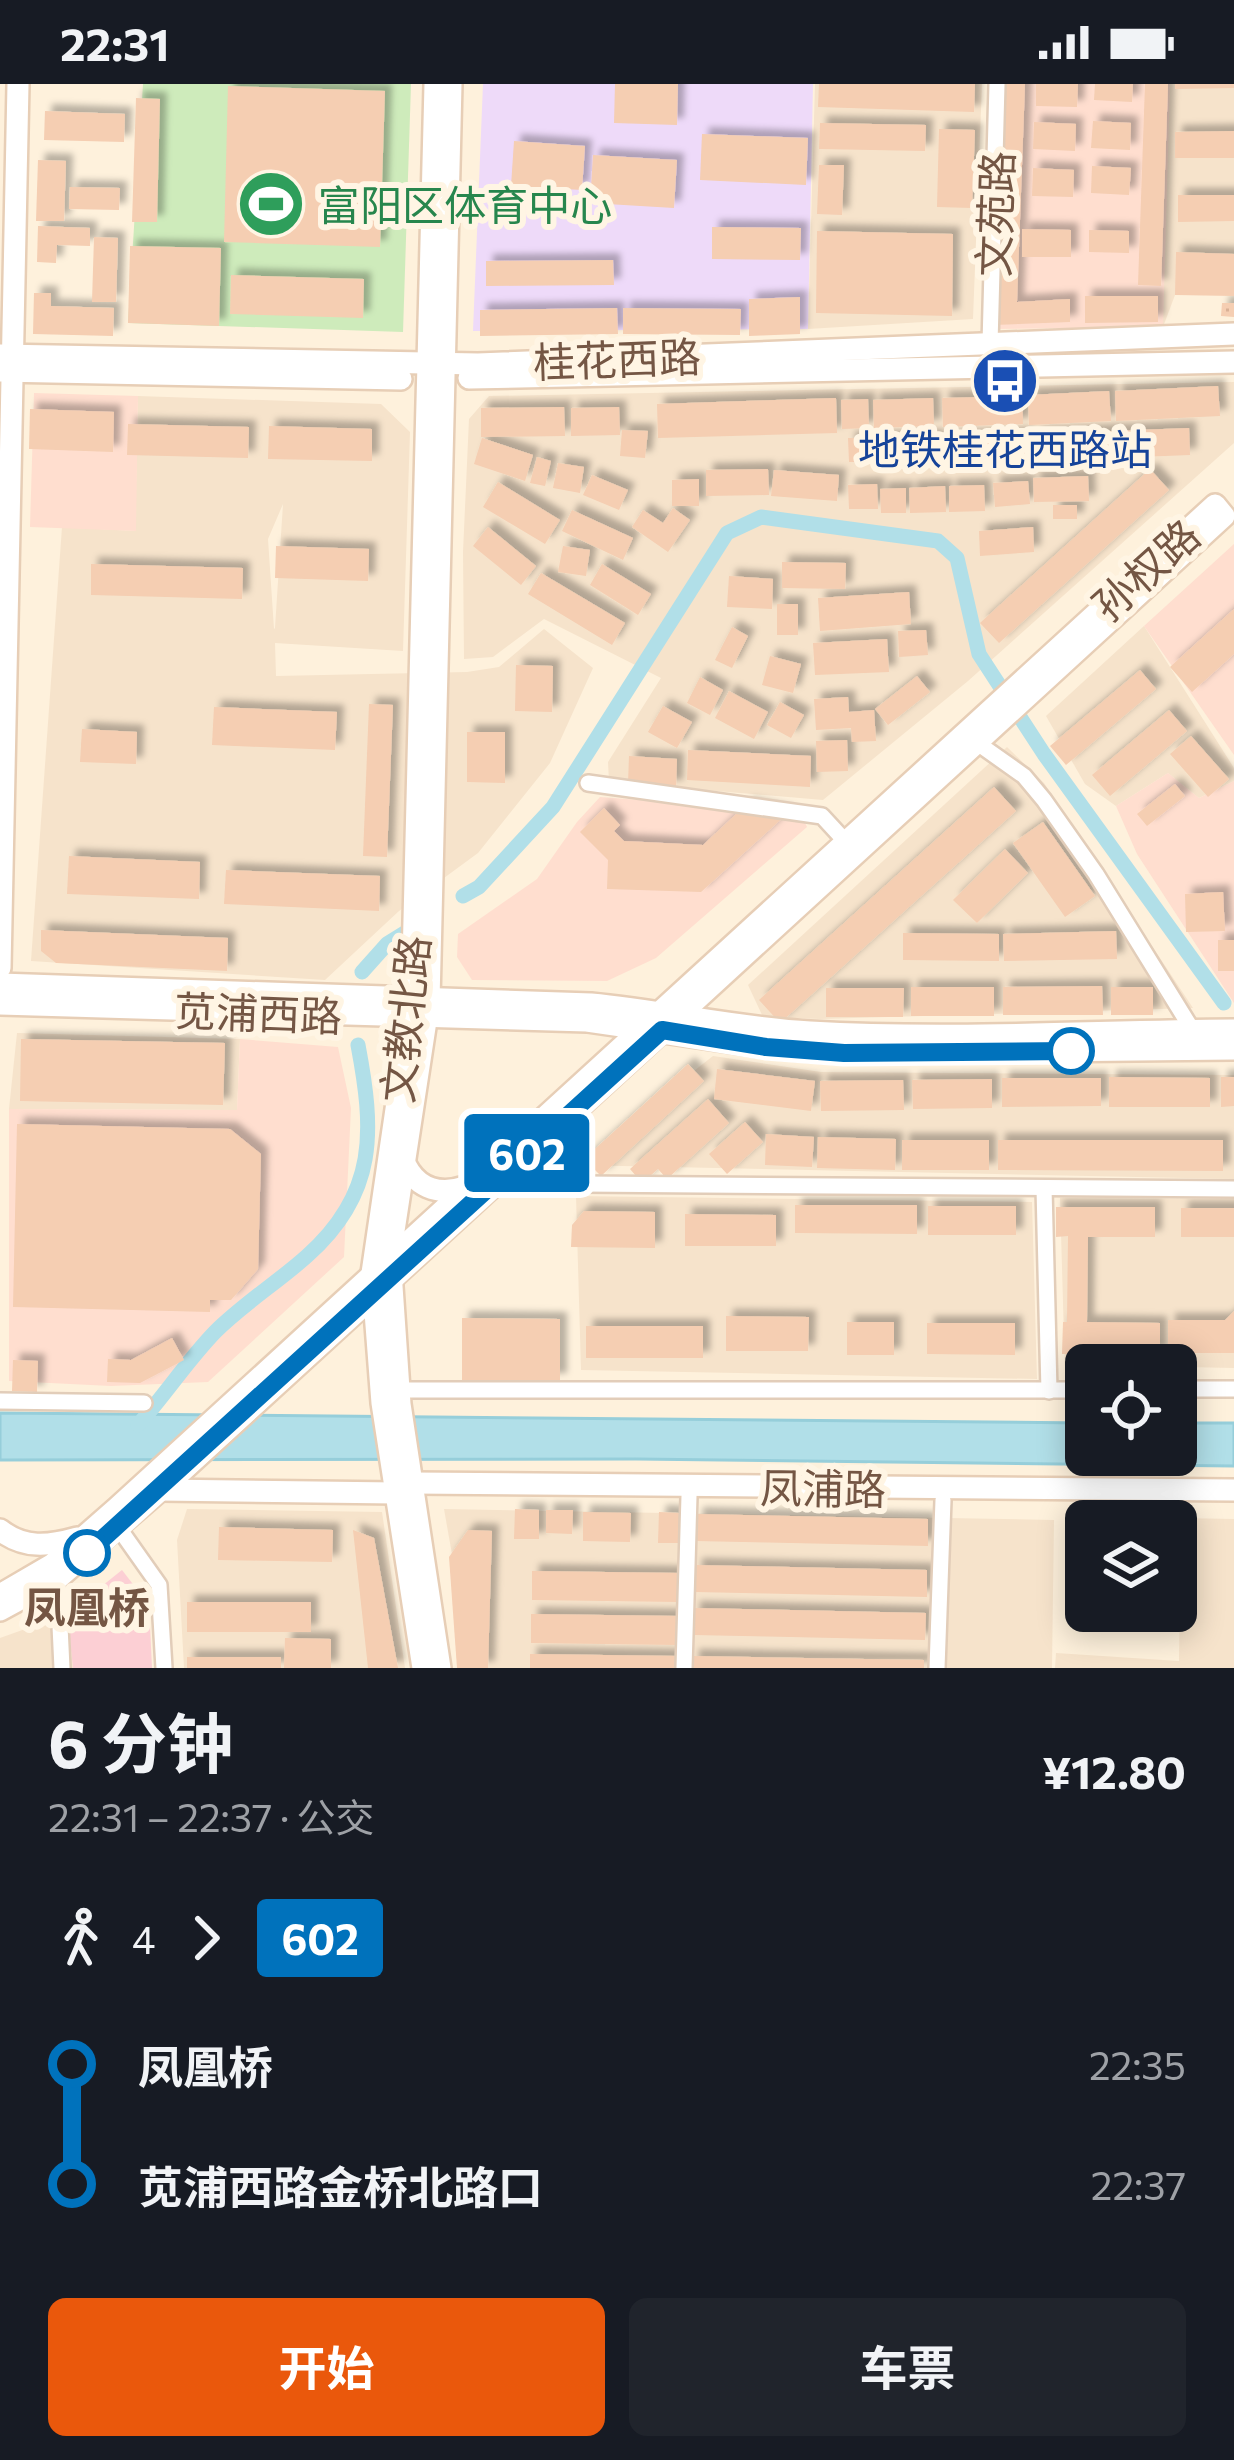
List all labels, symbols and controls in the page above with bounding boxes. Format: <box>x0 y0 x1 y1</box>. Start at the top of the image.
text: 22:31 <box>60 15 170 70</box>
street label: 文苑路 <box>966 150 1022 278</box>
sports icon: 富阳区体育中心 <box>236 169 306 239</box>
place label: 富阳区体育中心 <box>318 178 612 230</box>
street label: 桂花西路 <box>532 329 702 387</box>
bus stop icon: 地铁桂花西路站 <box>970 346 1040 416</box>
place label: 地铁桂花西路站 <box>858 422 1152 474</box>
street label: 孙权路 <box>1081 508 1209 630</box>
street label: 文教北路 <box>369 933 439 1105</box>
street label: 苋浦西路 <box>173 983 343 1041</box>
unlabelled marker <box>1049 1029 1093 1073</box>
line badge: 602 <box>458 1114 596 1192</box>
text: 602 <box>488 1127 566 1179</box>
map controls <box>1065 1344 1197 1632</box>
button: locate <box>1065 1344 1197 1476</box>
street label: 凤浦路 <box>760 1460 886 1514</box>
button: layers <box>1065 1500 1197 1632</box>
marker: 凤凰桥 <box>65 1531 109 1575</box>
place label: 凤凰桥 <box>24 1580 150 1632</box>
text: 6 分钟 <box>48 1701 233 1782</box>
text: ¥12.80 <box>1042 1743 1186 1798</box>
text: 22:31 – 22:37 · 公交 <box>48 1792 375 1840</box>
icon: walk <box>48 1905 114 1971</box>
icon: forward <box>173 1905 239 1971</box>
text: 602 <box>281 1912 359 1964</box>
text: 4 <box>132 1914 155 1962</box>
text: 凤凰桥 <box>138 2038 273 2093</box>
text: 22:35 <box>1089 2040 1186 2088</box>
text: 苋浦西路金桥北路口 <box>138 2158 543 2213</box>
text: 22:37 <box>1091 2160 1186 2208</box>
button: 开始 <box>48 2298 605 2436</box>
button: 车票 <box>629 2298 1186 2436</box>

